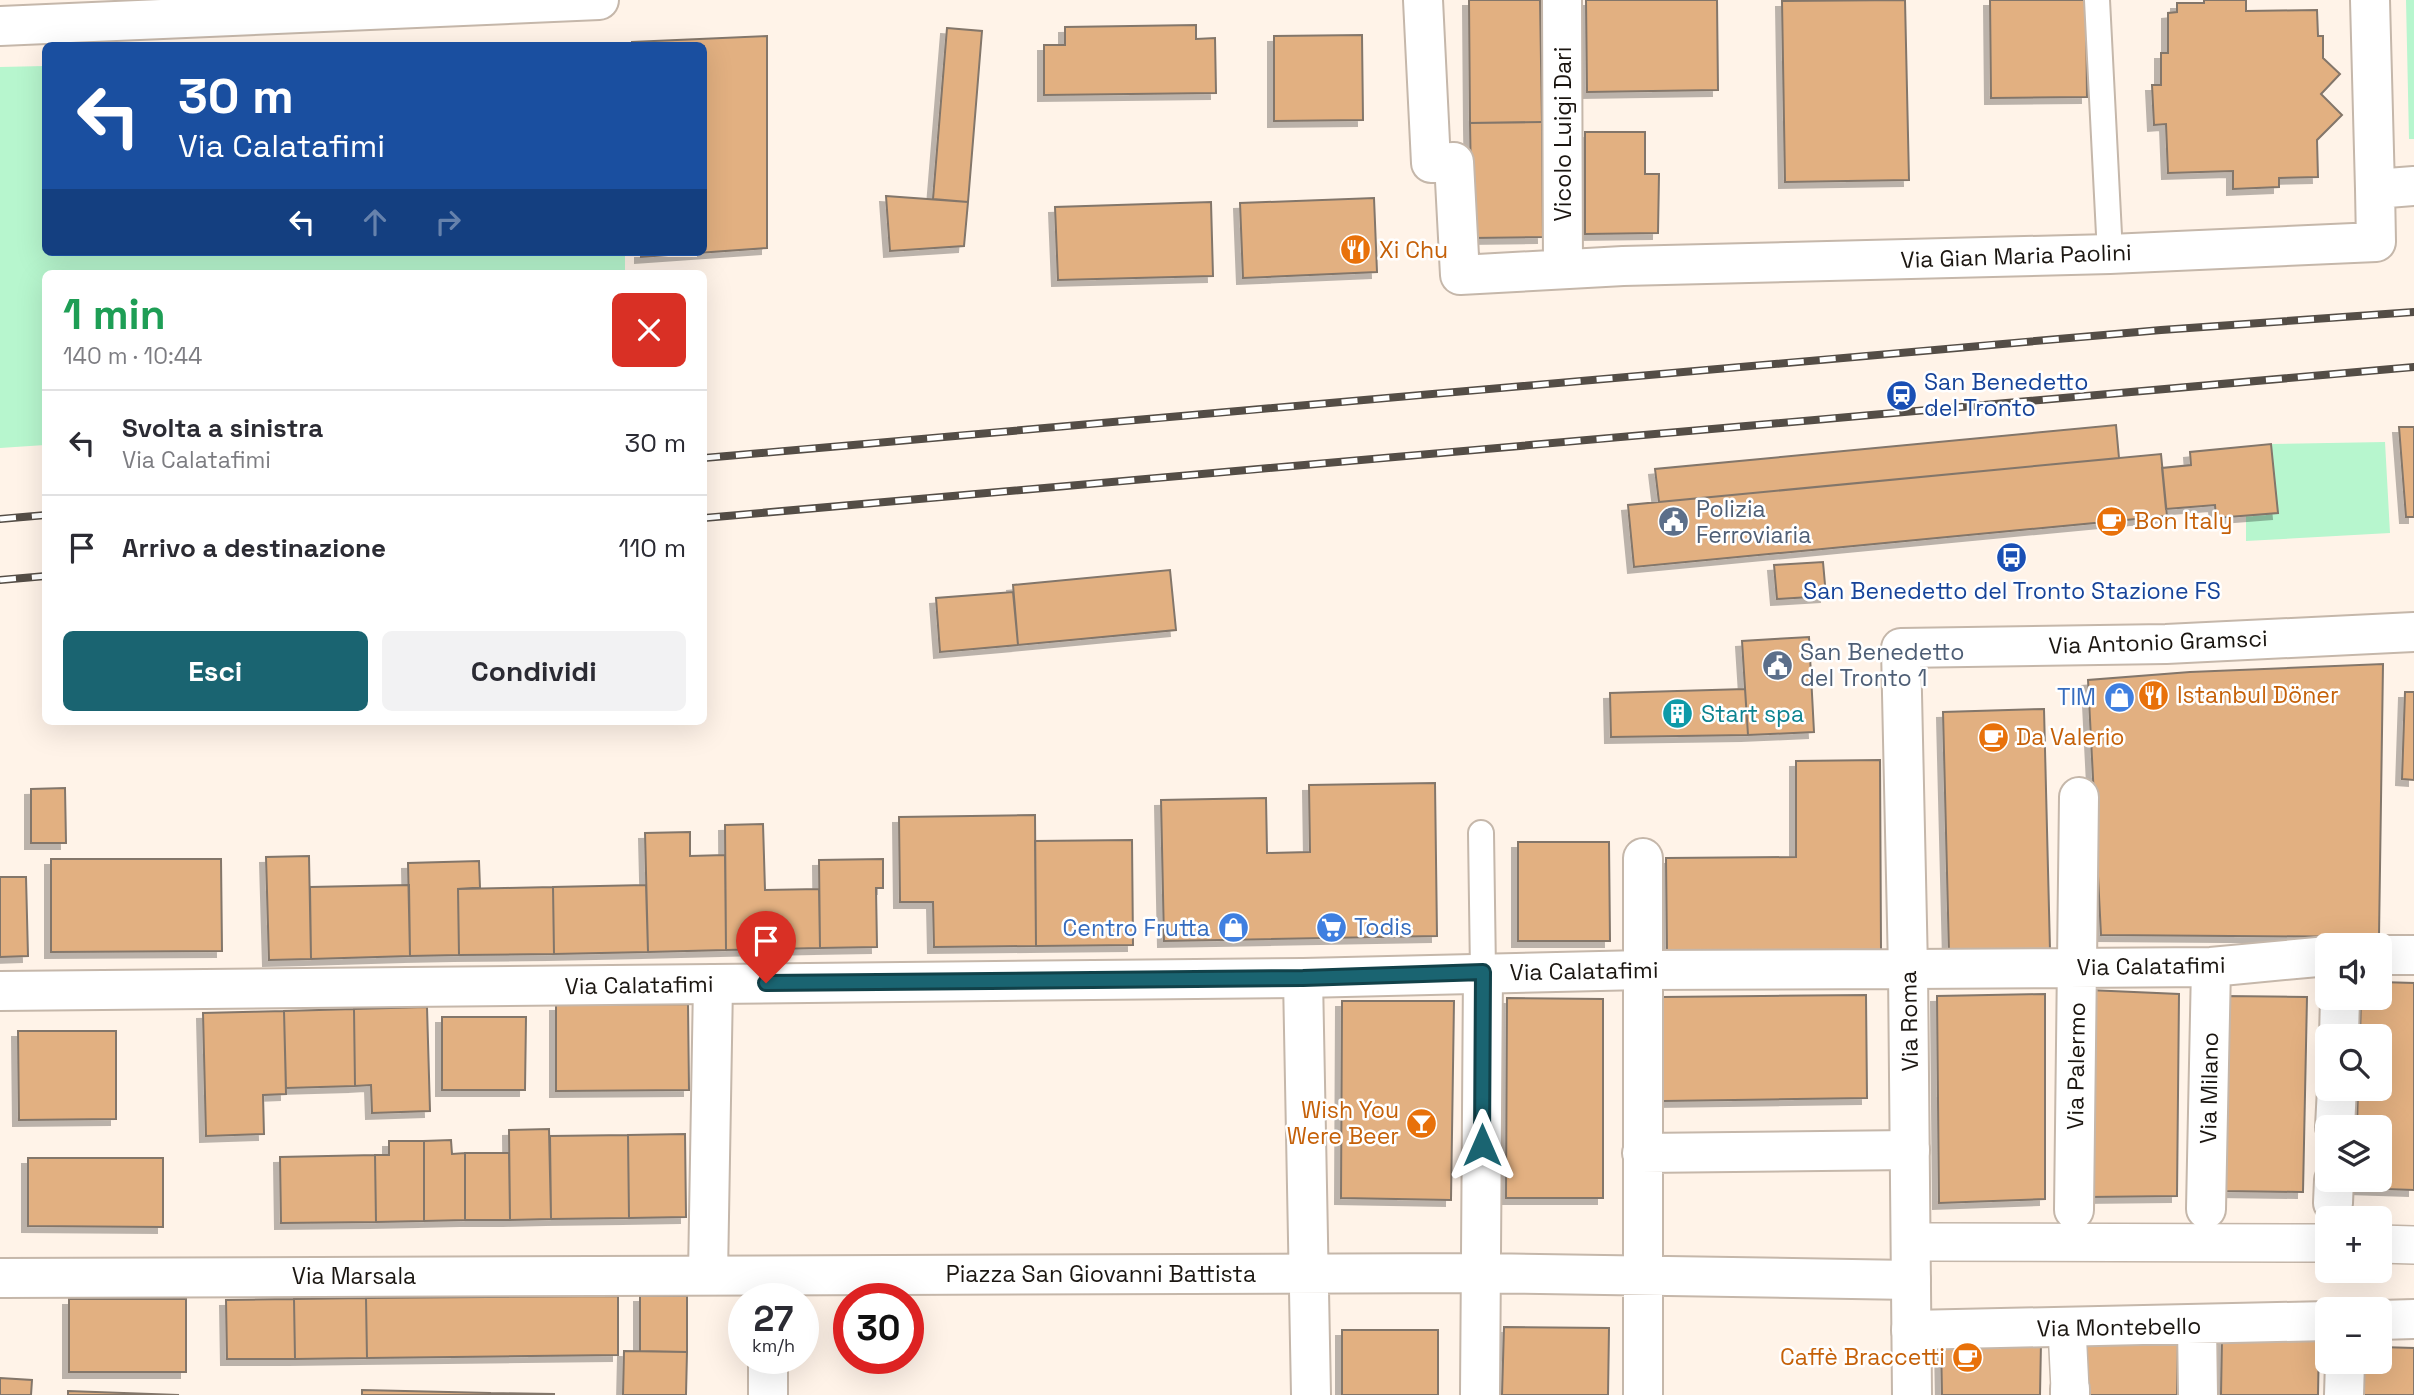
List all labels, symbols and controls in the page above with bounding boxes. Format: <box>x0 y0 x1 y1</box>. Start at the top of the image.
street label: Vicolo Luigi Dari <box>1548 47 1578 221</box>
text: 30 m <box>178 65 294 127</box>
icon: left <box>63 70 154 161</box>
text: Via Calatafimi <box>178 126 385 166</box>
icon: left <box>283 203 321 241</box>
icon: ahead <box>356 203 394 241</box>
icon: right <box>429 203 467 241</box>
restaurant icon: Xi Chu <box>1339 233 1373 267</box>
place label: Xi Chu <box>1379 235 1448 265</box>
street label: Via Gian Maria Paolini <box>1900 237 2132 275</box>
text: 1 min <box>63 288 166 341</box>
button: close <box>612 293 686 367</box>
text: 140 m · 10:44 <box>63 341 202 371</box>
place label: San Benedetto del Tronto <box>1924 367 2089 423</box>
station icon: San Benedetto del Tronto <box>1884 378 1918 412</box>
text: Svolta a sinistra <box>122 411 323 445</box>
icon: left <box>63 424 101 462</box>
text: 30 m <box>625 426 686 460</box>
text: Via Calatafimi <box>122 445 271 475</box>
place label: Polizia Ferroviaria <box>1696 494 1811 550</box>
cafe icon: Bon Italy <box>2094 504 2128 538</box>
public building icon: Polizia Ferroviaria <box>1656 505 1690 539</box>
place label: Bon Italy <box>2134 506 2233 536</box>
icon: arrive <box>63 529 101 567</box>
text: Arrivo a destinazione <box>122 531 386 565</box>
text: 110 m <box>619 531 686 565</box>
bus stop icon: San Benedetto del Tronto Stazione FS <box>1995 540 2029 574</box>
place label: San Benedetto del Tronto Stazione FS <box>1803 576 2221 606</box>
street label: Via Antonio Gramsci <box>2048 623 2268 661</box>
button: Esci <box>63 631 368 711</box>
button: Condividi <box>382 631 686 711</box>
place label: San Benedetto del Tronto 1 <box>1800 637 1965 693</box>
public building icon: San Benedetto del Tronto 1 <box>1760 648 1794 682</box>
restaurant icon: Istanbul Döner <box>2137 678 2171 712</box>
shop icon: TIM <box>2102 680 2136 714</box>
place label: Istanbul Döner <box>2177 680 2339 710</box>
place label: TIM <box>2057 682 2096 712</box>
building icon: Start spa <box>1661 697 1695 731</box>
place label: Start spa <box>1701 699 1804 729</box>
cafe icon: Da Valerio <box>1976 720 2010 754</box>
place label: Da Valerio <box>2016 722 2125 752</box>
supermarket icon: Todis <box>1314 910 1348 944</box>
pin <box>736 911 796 983</box>
shop icon: Centro Frutta <box>1216 911 1250 945</box>
place label: Todis <box>1354 912 1412 942</box>
place label: Centro Frutta <box>1063 913 1210 943</box>
icon: arrive <box>747 922 785 960</box>
map controls <box>2315 933 2392 1374</box>
button: sound <box>2315 933 2392 1010</box>
street label: Via Calatafimi <box>2076 950 2226 982</box>
street label: Via Calatafimi <box>1509 955 1659 987</box>
street label: Via Calatafimi <box>564 969 714 1001</box>
street label: Via Roma <box>1893 970 1925 1072</box>
street label: Via Palermo <box>2060 1002 2092 1130</box>
button: search <box>2315 1024 2392 1101</box>
street label: Via Milano <box>2193 1032 2225 1144</box>
place label: Wish You Were Beer <box>1287 1095 1399 1151</box>
bar icon: Wish You Were Beer <box>1405 1106 1439 1140</box>
position arrow <box>1445 1108 1519 1182</box>
button: layers <box>2315 1115 2392 1192</box>
button: + <box>2315 1206 2392 1283</box>
street label: Piazza San Giovanni Battista <box>946 1259 1256 1289</box>
street label: Via Marsala <box>292 1261 416 1291</box>
speed limit sign: 30 <box>833 1283 924 1374</box>
text: 27 <box>754 1297 793 1341</box>
button: − <box>2315 1297 2392 1374</box>
street label: Via Montebello <box>2036 1311 2202 1343</box>
text: km/h <box>752 1334 795 1357</box>
cafe icon: Caffè Braccetti <box>1951 1340 1985 1374</box>
place label: Caffè Braccetti <box>1780 1342 1945 1372</box>

